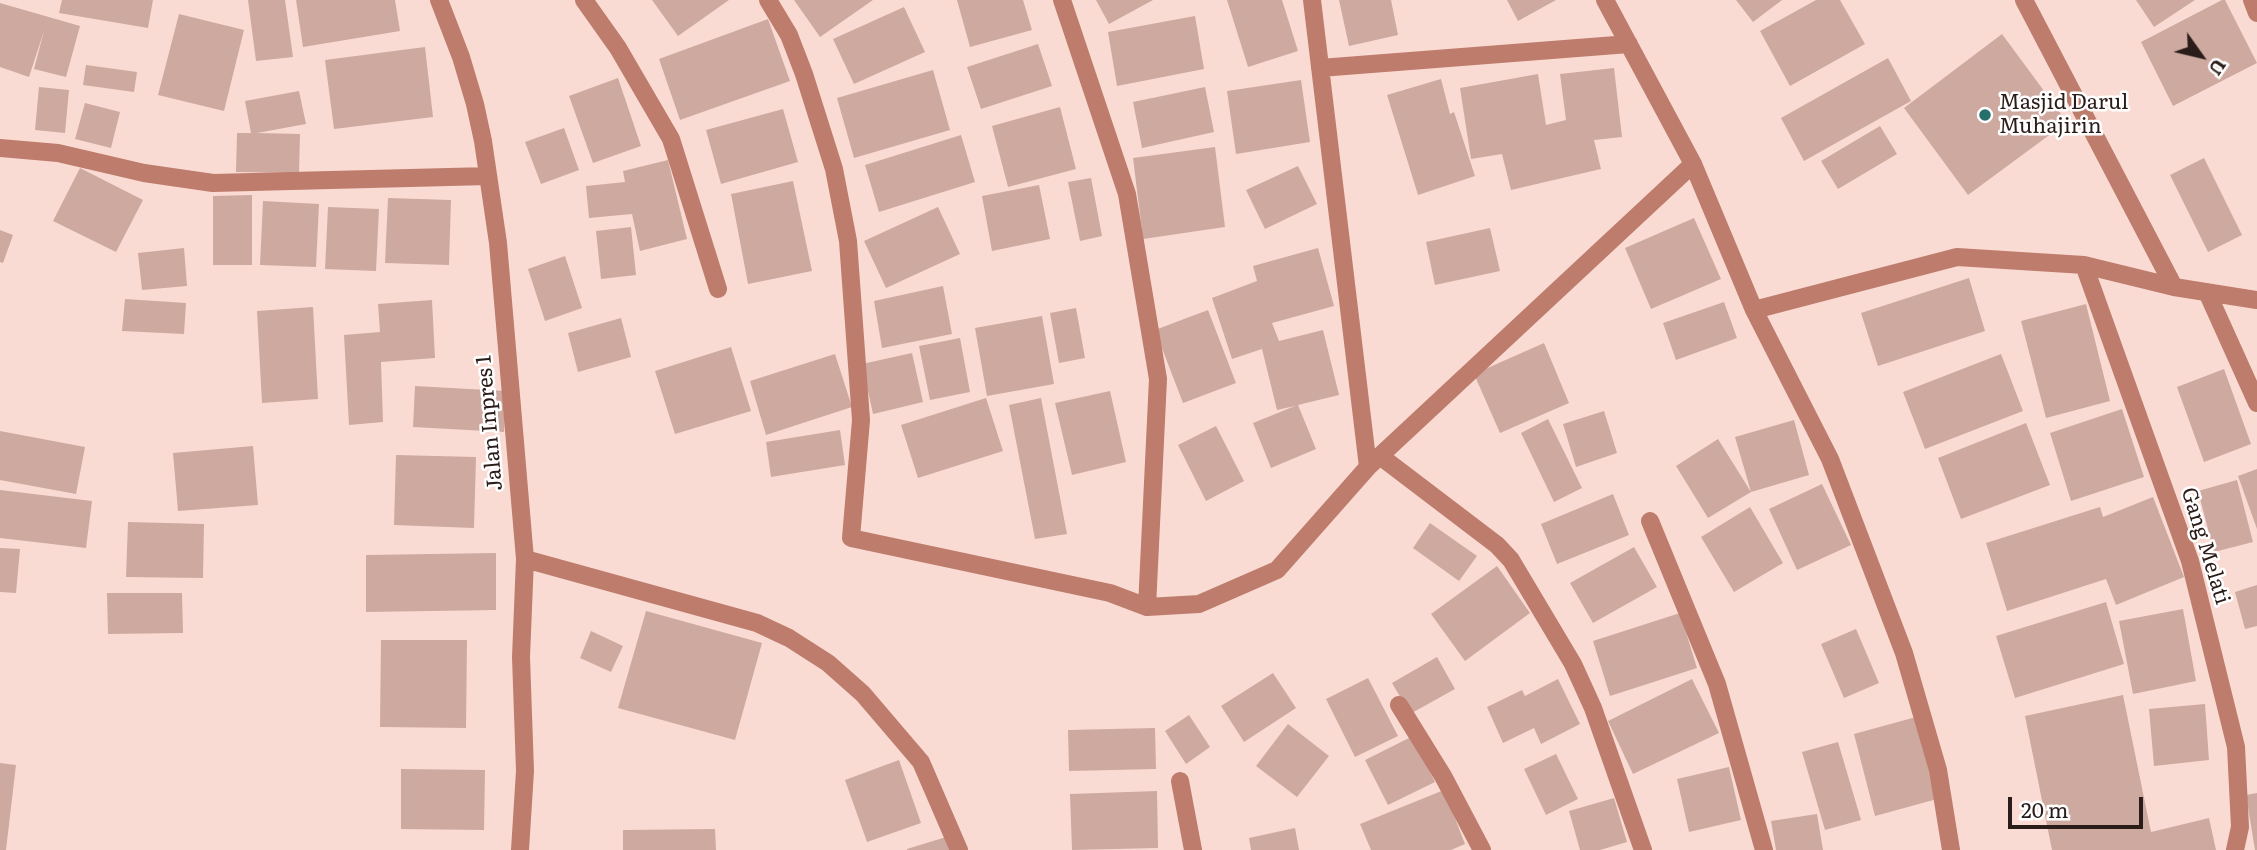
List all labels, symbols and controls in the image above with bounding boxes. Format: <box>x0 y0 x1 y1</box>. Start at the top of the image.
north arrow <box>2166 21 2236 91</box>
text: U <box>2203 54 2234 82</box>
place label: Masjid Darul Muhajirin <box>1999 90 2128 140</box>
marker: Masjid Darul Muhajirin <box>1977 107 1993 123</box>
street label: Jalan Inpres 1 <box>472 354 508 492</box>
street label: Gang Melati <box>2175 484 2235 608</box>
scale bar <box>2012 784 2147 828</box>
text: 20 m <box>2021 793 2068 824</box>

